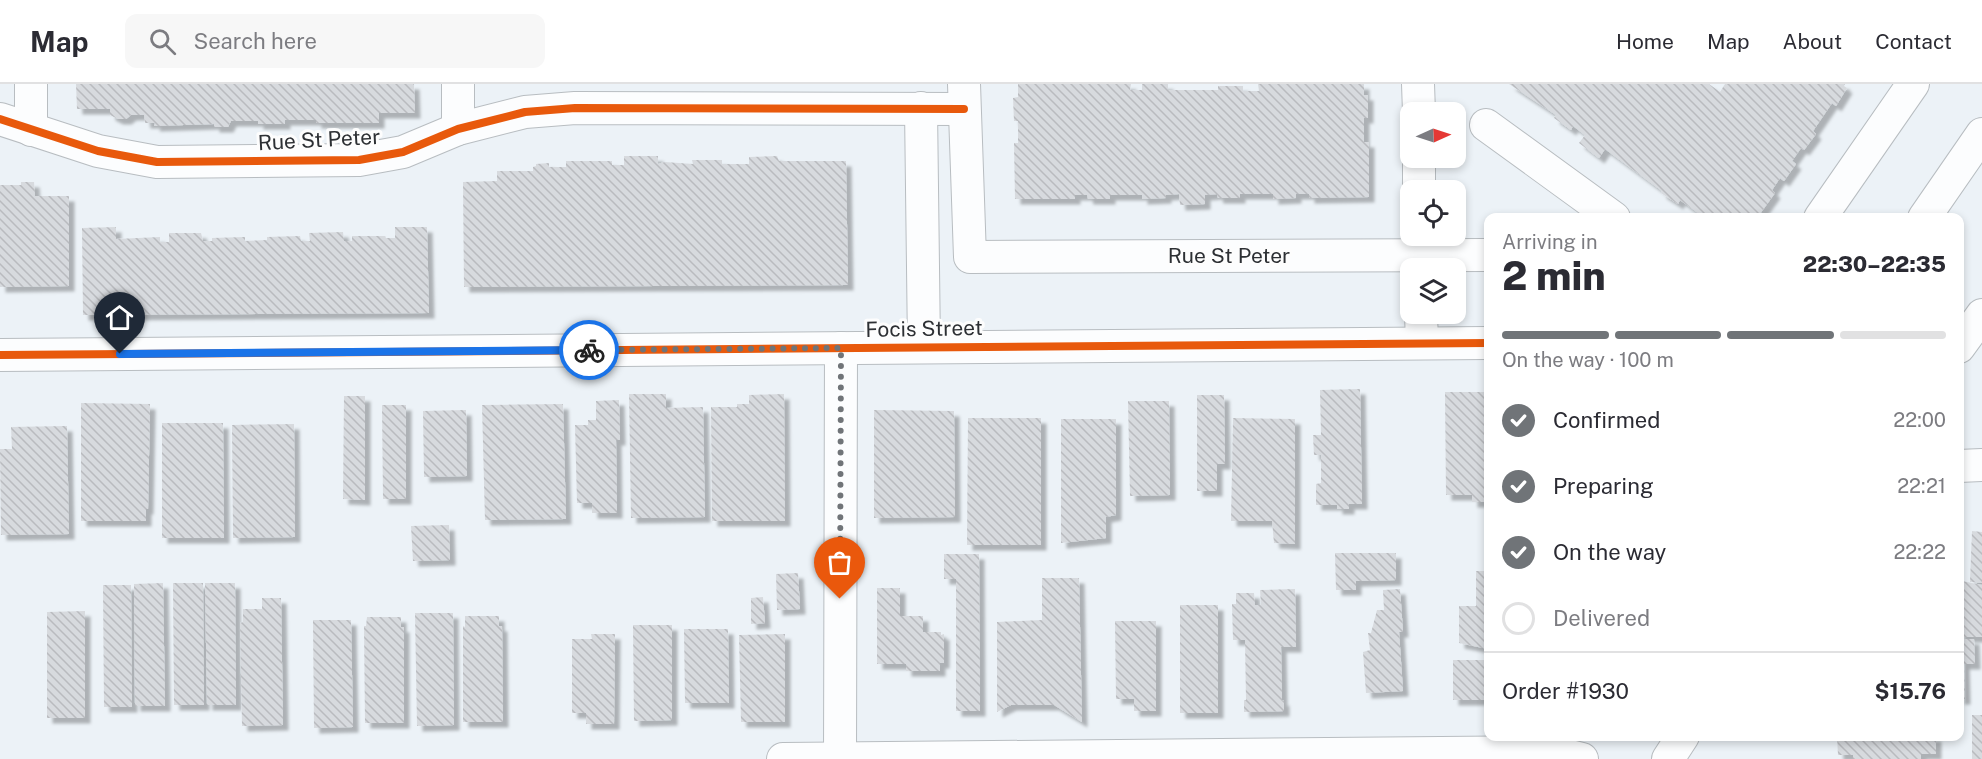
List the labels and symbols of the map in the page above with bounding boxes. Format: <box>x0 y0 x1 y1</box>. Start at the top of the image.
north arrow <box>1400 102 1466 168</box>
street label: Rue St Peter <box>257 124 381 155</box>
street label: Rue St Peter <box>1168 243 1290 268</box>
pin <box>94 292 145 354</box>
street label: Focis Street <box>865 315 983 342</box>
courier <box>559 320 619 380</box>
pin <box>814 537 865 599</box>

